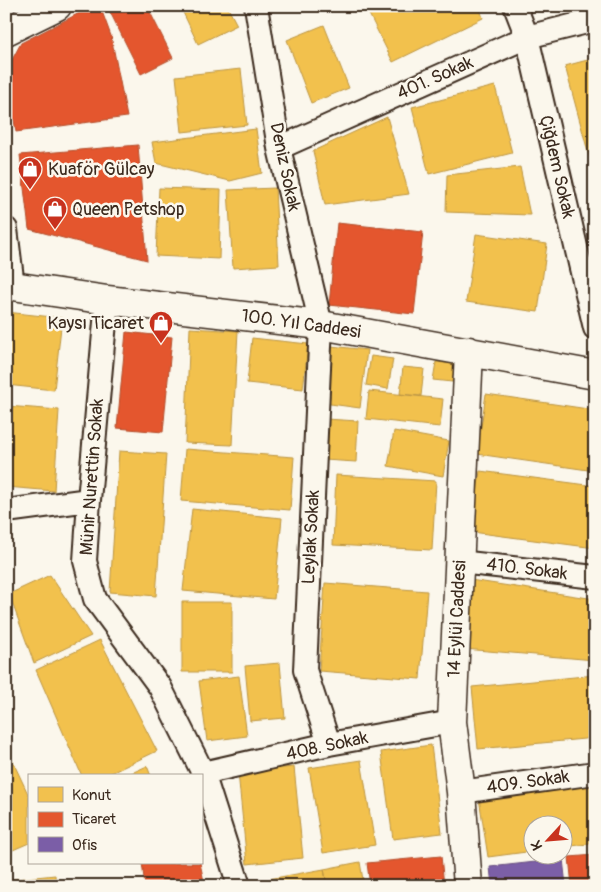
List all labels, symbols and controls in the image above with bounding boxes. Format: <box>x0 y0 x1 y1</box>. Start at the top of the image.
street label: 401. Sokak <box>393 51 477 105</box>
street label: Çiğdem Sokak <box>534 113 580 221</box>
street label: Deniz Sokak <box>264 121 306 214</box>
shop icon: Kuaför Gülcay <box>17 156 43 190</box>
place label: Kuaför Gülcay <box>48 158 155 181</box>
shop icon: Queen Petshop <box>42 196 68 230</box>
place label: Queen Petshop <box>72 198 184 221</box>
street label: 100. Yıl Caddesi <box>240 304 362 344</box>
shop icon: Kaysı Ticaret <box>148 310 174 344</box>
place label: Kaysı Ticaret <box>47 312 145 335</box>
street label: Münir Nurettin Sokak <box>75 397 109 556</box>
street label: Leylak Sokak <box>297 489 325 585</box>
street label: 410. Sokak <box>485 553 569 585</box>
street label: 14 Eylül Caddesi <box>442 560 472 678</box>
street label: 408. Sokak <box>284 726 371 766</box>
street label: 409. Sokak <box>485 765 571 799</box>
legend <box>28 774 202 864</box>
text: Konut <box>72 786 112 805</box>
text: Ticaret <box>72 810 117 829</box>
north arrow <box>524 814 574 864</box>
text: Ofis <box>72 836 97 855</box>
text: K <box>527 837 546 853</box>

